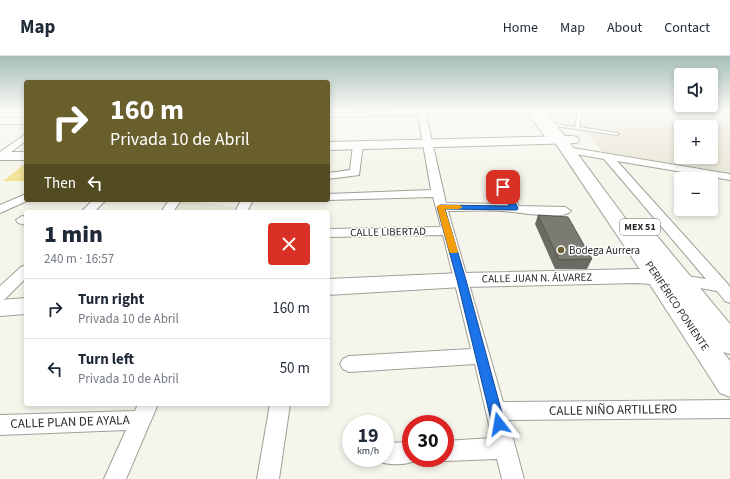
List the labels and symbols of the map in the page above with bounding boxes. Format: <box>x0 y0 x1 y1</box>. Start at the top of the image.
pin <box>486 170 520 204</box>
road number: MEX 51 <box>620 219 660 235</box>
street label: CALLE LIBERTAD <box>350 224 426 240</box>
place label: Bodega Aurrera <box>569 243 640 258</box>
marker: Bodega Aurrera <box>556 245 566 255</box>
street label: PERIFÉRICO PONIENTE <box>641 258 713 354</box>
street label: CALLE JUAN N. ÁLVAREZ <box>482 270 592 286</box>
street label: CALLE NIÑO ARTILLERO <box>549 400 677 420</box>
position arrow <box>478 403 520 445</box>
street label: CALLE PLAN DE AYALA <box>10 411 131 433</box>
speed limit sign: 30 <box>402 415 454 467</box>

